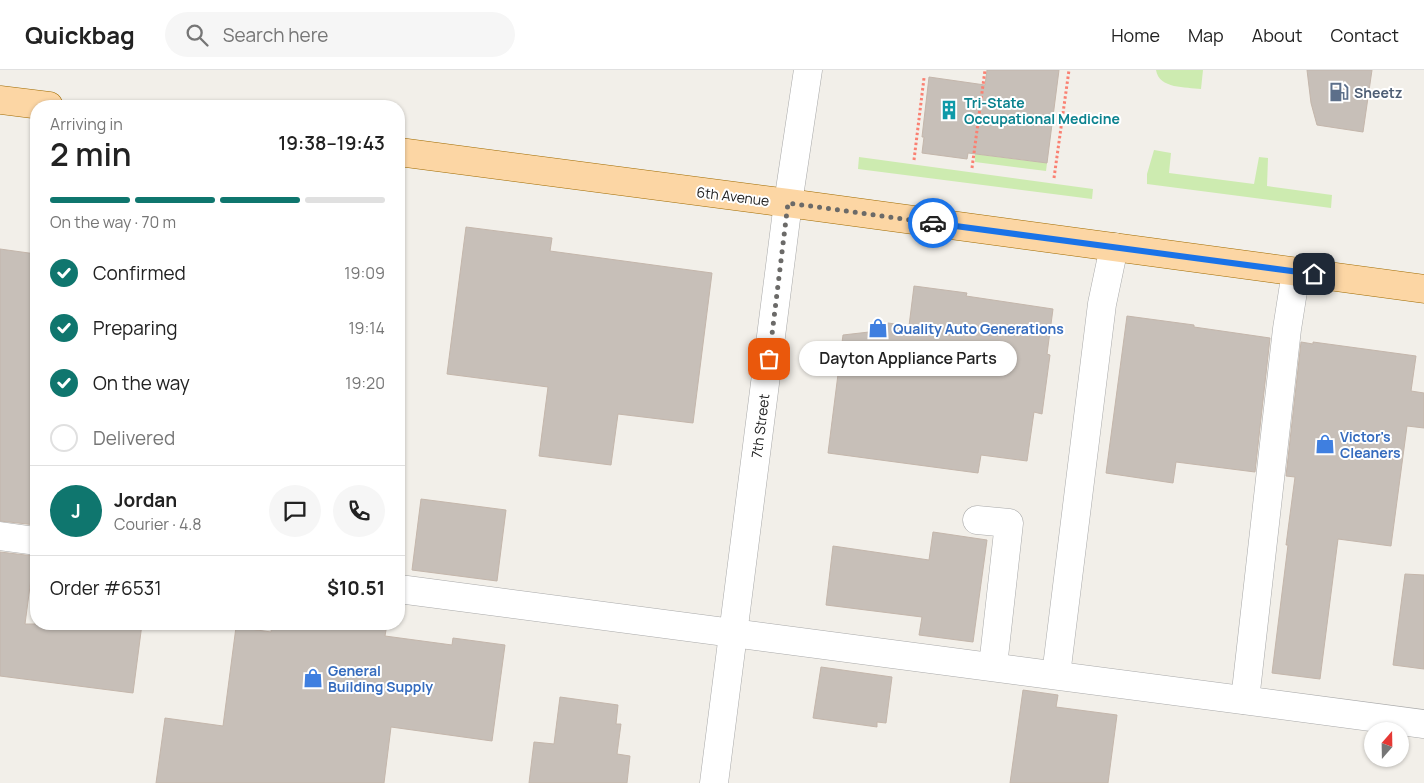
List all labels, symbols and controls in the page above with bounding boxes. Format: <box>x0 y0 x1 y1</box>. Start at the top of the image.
search box <box>165 12 515 57</box>
text: Quickbag <box>25 18 135 51</box>
icon: search <box>183 21 211 49</box>
text: Search here <box>223 22 328 48</box>
text: Home <box>1111 23 1160 47</box>
text: Map <box>1188 23 1224 47</box>
text: About <box>1252 23 1302 47</box>
text: Contact <box>1330 23 1399 47</box>
fuel station icon: Sheetz <box>1328 81 1350 103</box>
place label: Sheetz <box>1354 83 1402 102</box>
place label: Tri-State Occupational Medicine <box>964 93 1120 128</box>
building icon: Tri-State Occupational Medicine <box>938 99 960 121</box>
text: Arriving in <box>50 113 123 135</box>
text: 19:38–19:43 <box>278 130 385 156</box>
text: 2 min <box>50 132 132 176</box>
street label: 6th Avenue <box>695 182 771 210</box>
courier <box>908 198 958 248</box>
icon: car <box>919 209 947 237</box>
text: On the way · 70 m <box>50 211 176 233</box>
pin <box>1293 253 1335 295</box>
icon: check <box>50 259 78 287</box>
text: Confirmed <box>93 260 186 286</box>
icon: home <box>1300 260 1328 288</box>
text: 19:09 <box>344 262 385 284</box>
icon: check <box>50 314 78 342</box>
text: Preparing <box>93 315 178 341</box>
text: 19:14 <box>348 317 385 339</box>
shop icon: Quality Auto Generations <box>867 317 889 339</box>
place label: Quality Auto Generations <box>893 319 1064 338</box>
pin <box>748 338 790 380</box>
callout: Dayton Appliance Parts <box>799 342 1016 376</box>
icon: bag <box>755 345 783 373</box>
text: Dayton Appliance Parts <box>819 347 997 369</box>
icon: check <box>50 369 78 397</box>
text: On the way <box>93 370 190 396</box>
text: 19:20 <box>345 372 385 394</box>
street label: 7th Street <box>747 392 773 459</box>
text: Delivered <box>93 425 175 451</box>
place label: Victor's Cleaners <box>1340 427 1401 462</box>
shop icon: Victor's Cleaners <box>1314 433 1336 455</box>
button: chat <box>269 485 321 537</box>
button: phone <box>333 485 385 537</box>
text: Jordan <box>114 487 177 513</box>
text: J <box>71 498 81 524</box>
text: Courier · 4.8 <box>114 513 202 535</box>
text: Order #6531 <box>50 575 162 601</box>
text: $10.51 <box>327 575 385 601</box>
place label: General Building Supply <box>328 661 433 696</box>
shop icon: General Building Supply <box>302 667 324 689</box>
north arrow <box>1364 722 1409 768</box>
map controls <box>1364 722 1409 767</box>

